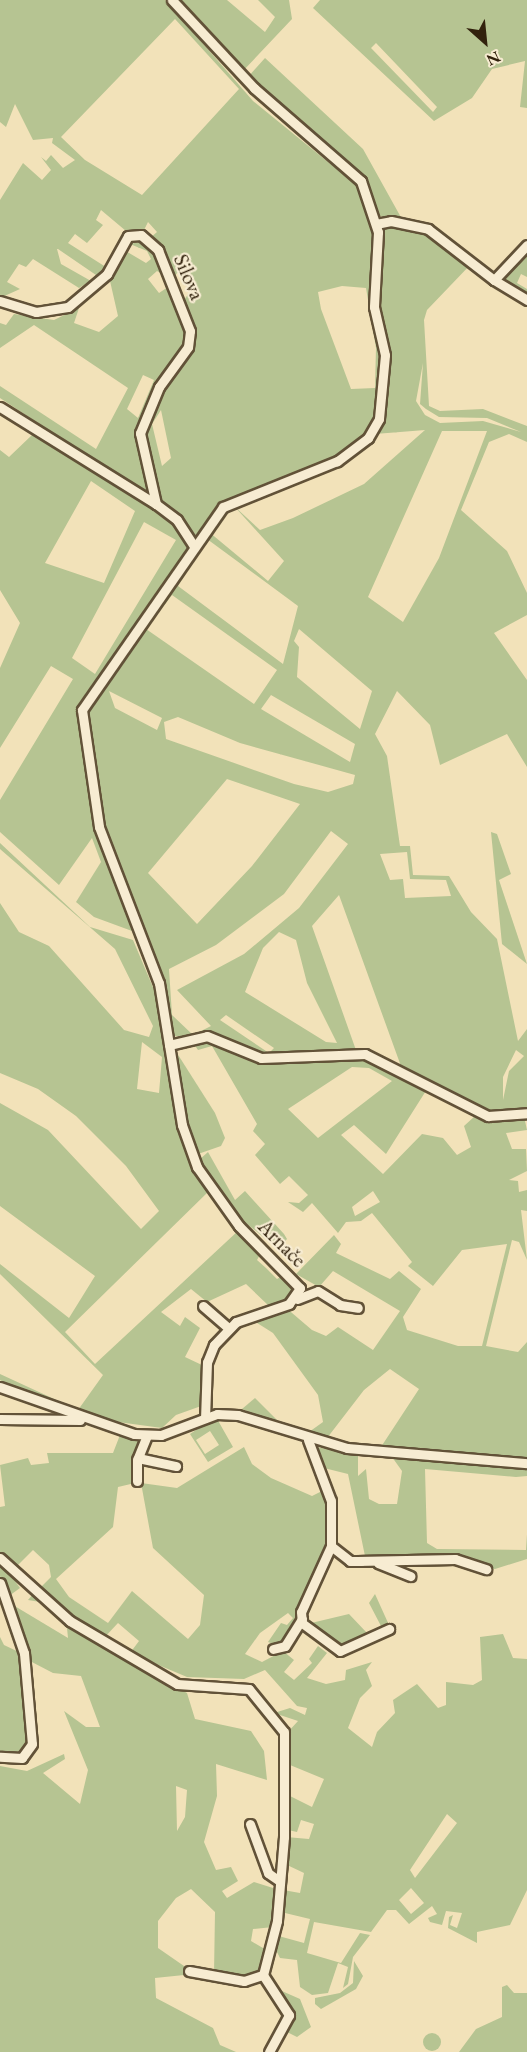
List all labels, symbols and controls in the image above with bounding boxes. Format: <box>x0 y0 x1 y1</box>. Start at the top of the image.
north arrow <box>455 12 515 72</box>
text: N <box>483 46 504 71</box>
street label: Silova <box>168 250 210 304</box>
street label: Arnače <box>253 1214 311 1272</box>

